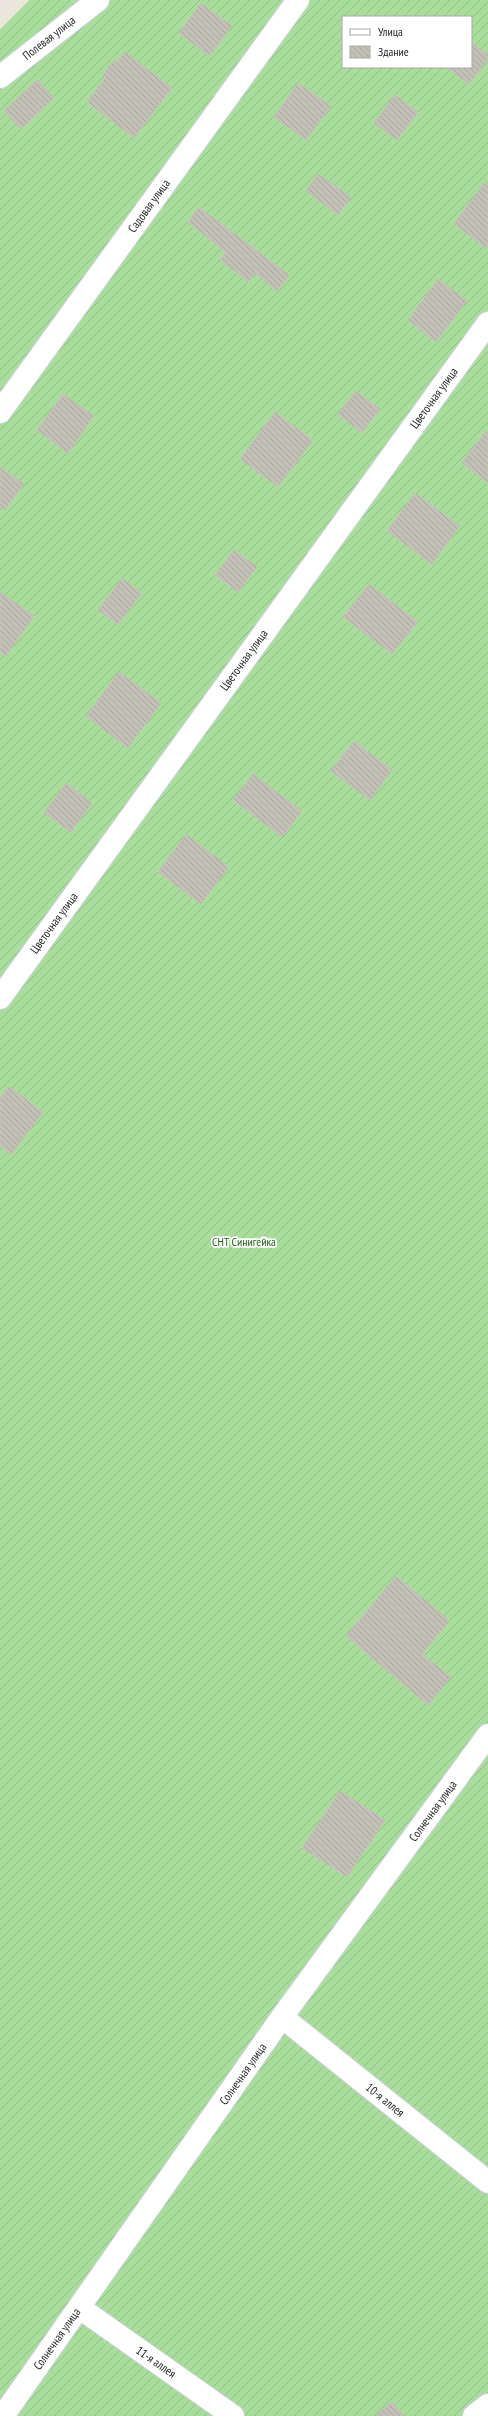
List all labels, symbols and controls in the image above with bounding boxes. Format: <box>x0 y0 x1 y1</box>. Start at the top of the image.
street label: Полевая улица <box>19 12 78 63</box>
legend <box>342 16 472 68</box>
text: Улица <box>378 24 403 39</box>
text: Здание <box>378 44 409 59</box>
street label: Садовая улица <box>124 176 173 235</box>
street label: Цветочная улица <box>406 364 461 431</box>
street label: Цветочная улица <box>216 626 271 693</box>
street label: Цветочная улица <box>26 889 81 956</box>
park label: СНТ Синигейка <box>212 1234 276 1249</box>
street label: Солнечная улица <box>405 1777 460 1844</box>
street label: Солнечная улица <box>216 2040 269 2107</box>
street label: 10-я аллея <box>363 2079 408 2120</box>
street label: Солнечная улица <box>30 2305 83 2372</box>
street label: 11-я аллея <box>133 2342 180 2381</box>

